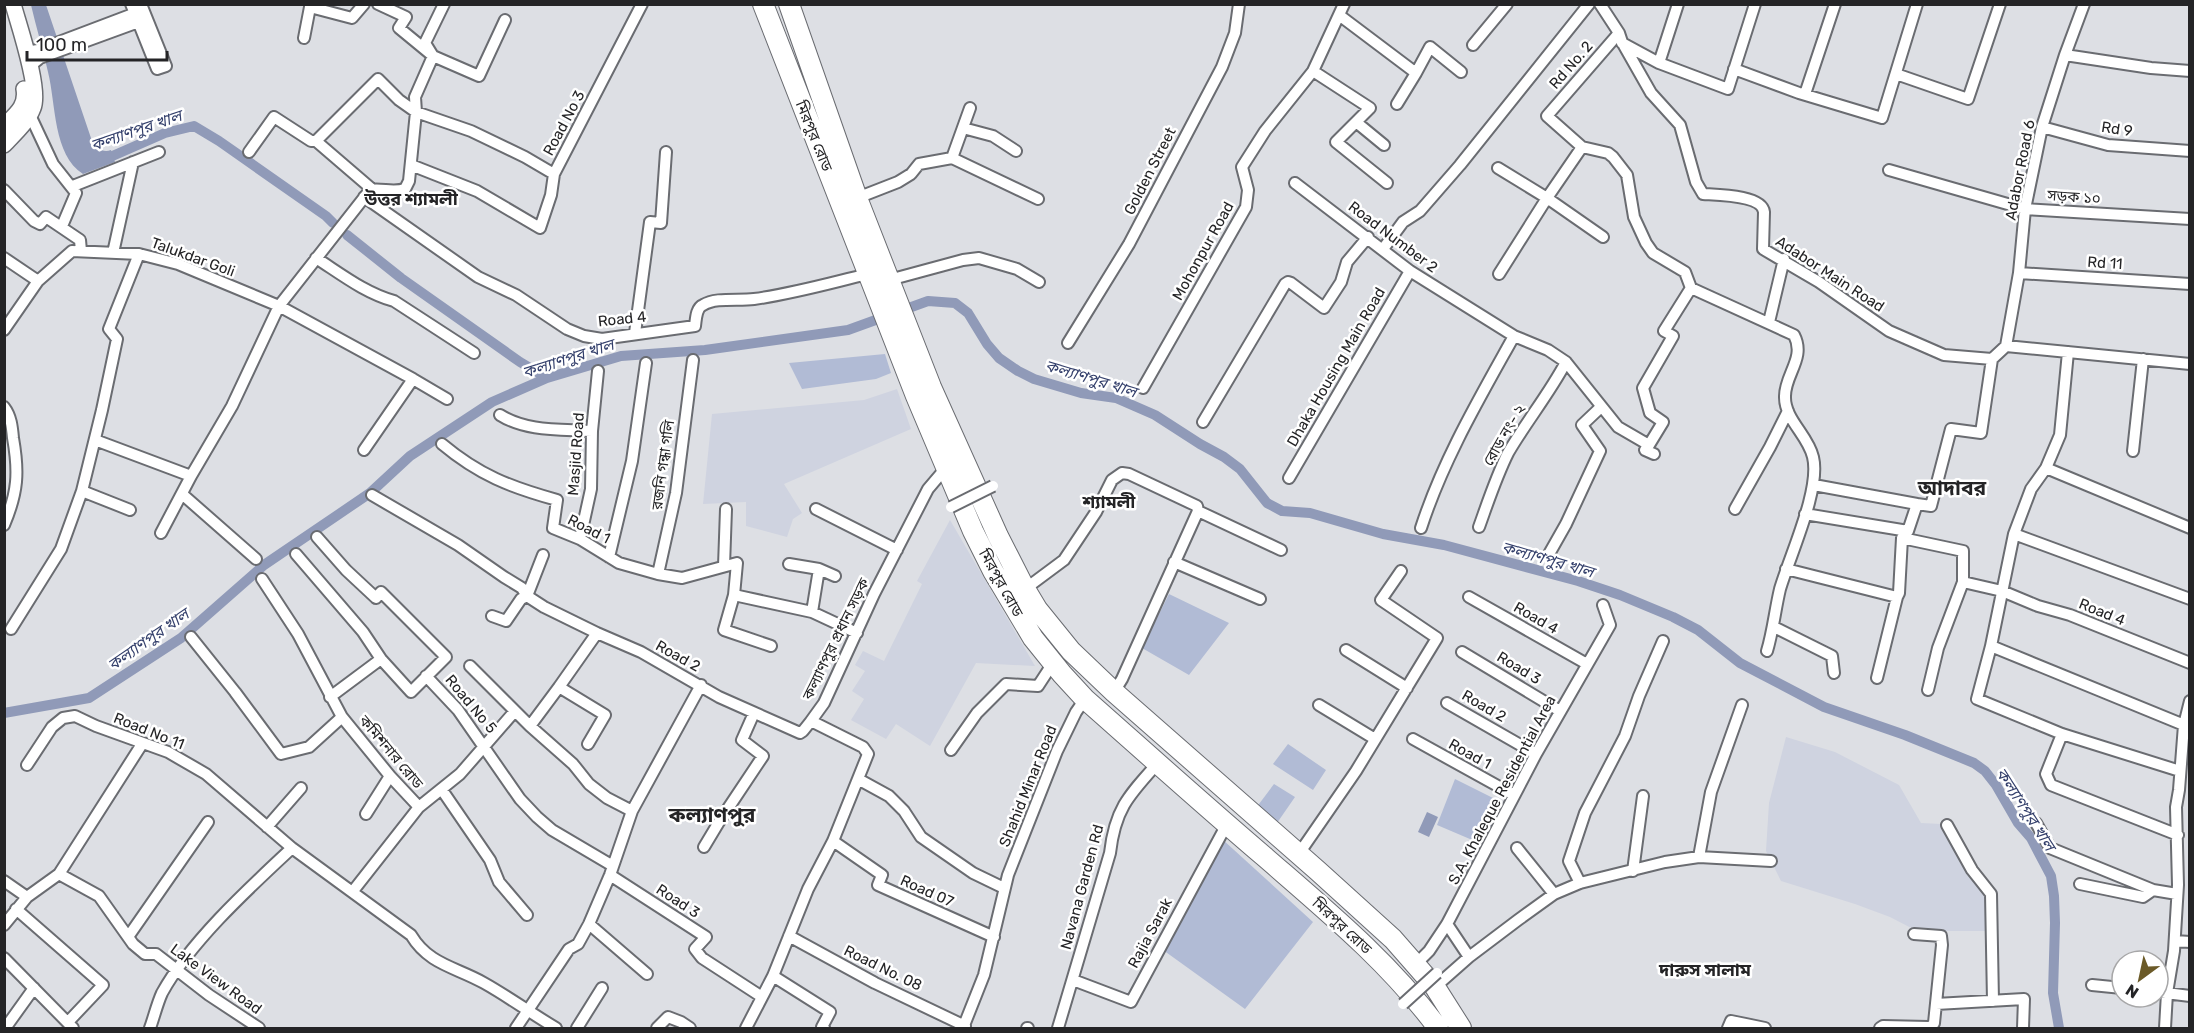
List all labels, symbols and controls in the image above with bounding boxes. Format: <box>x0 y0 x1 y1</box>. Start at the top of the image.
scale bar <box>27 24 166 62</box>
text: 100 m <box>36 34 87 56</box>
street label: Rd No. 2 <box>1545 37 1597 93</box>
street label: Road No 3 <box>539 87 589 159</box>
street label: মিরপুর রোড <box>791 97 836 174</box>
water label: কল্যাণপুর খাল <box>88 105 187 155</box>
street label: Adabor Road 6 <box>2001 118 2039 222</box>
street label: Rd 9 <box>2100 118 2134 140</box>
street label: Golden Street <box>1120 124 1180 218</box>
street label: সড়ক ১০ <box>2046 186 2101 208</box>
district label: উত্তর শ্যামলী <box>363 188 459 210</box>
street label: Road Number 2 <box>1345 198 1441 277</box>
street label: Mohonpur Road <box>1168 199 1238 303</box>
street label: Adabor Main Road <box>1772 232 1888 316</box>
street label: Talukdar Goli <box>149 233 237 281</box>
street label: Rd 11 <box>2087 253 2123 273</box>
street label: Dhaka Housing Main Road <box>1283 284 1389 450</box>
street label: Road 4 <box>597 308 647 330</box>
water label: কল্যাণপুর খাল <box>520 334 619 382</box>
water label: কল্যাণপুর খাল <box>1043 356 1142 402</box>
street label: রোড নং- ২ <box>1479 401 1529 469</box>
street label: Masjid Road <box>564 412 588 496</box>
street label: রজনি গন্ধা গলি <box>648 418 678 512</box>
district label: আদাবর <box>1917 475 1987 500</box>
district label: শ্যামলী <box>1082 491 1136 513</box>
street label: Road 1 <box>565 511 613 547</box>
water label: কল্যাণপুর খাল <box>1500 537 1599 583</box>
street label: মিরপুর রোড <box>975 545 1027 620</box>
street label: কল্যাণপুর প্রধান সড়ক <box>798 574 874 704</box>
street label: Road 4 <box>2076 595 2128 629</box>
street label: Road 4 <box>1510 598 1562 638</box>
water label: কল্যাণপুর খাল <box>104 603 195 674</box>
street label: Road 2 <box>653 636 704 676</box>
street label: Road 3 <box>1494 648 1544 688</box>
street label: Road No 5 <box>441 671 501 737</box>
street label: Road 2 <box>1459 686 1509 726</box>
street label: S.A. Khaleque Residential Area <box>1444 692 1560 888</box>
street label: Road No 11 <box>111 709 187 753</box>
street label: কমিশনার রোড <box>354 711 427 793</box>
street label: Shahid Minar Road <box>995 723 1061 849</box>
street label: Road 1 <box>1446 735 1494 773</box>
water label: কল্যাণপুর খাল <box>1992 764 2061 857</box>
district label: কল্যাণপুর <box>668 802 756 827</box>
street label: Navana Garden Rd <box>1057 823 1107 951</box>
street label: Road 07 <box>898 871 957 911</box>
street label: Road 3 <box>653 880 703 922</box>
street label: মিরপুর রোড <box>1308 893 1376 958</box>
street label: Rajia Sarak <box>1124 895 1176 971</box>
street label: Lake View Road <box>167 940 265 1018</box>
street label: Road No. 08 <box>841 941 925 995</box>
north arrow <box>2110 949 2170 1009</box>
district label: দারুস সালাম <box>1658 959 1752 981</box>
text: N <box>2122 980 2142 1002</box>

